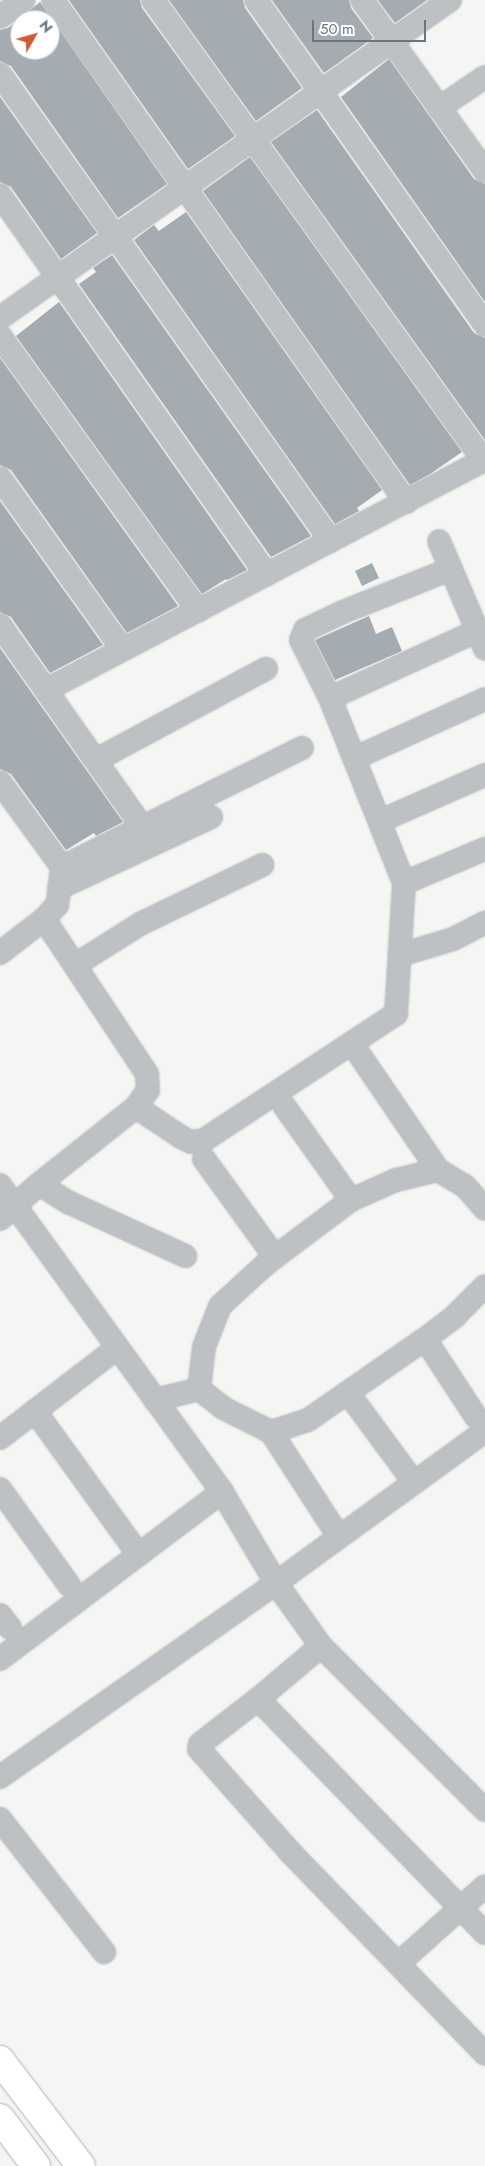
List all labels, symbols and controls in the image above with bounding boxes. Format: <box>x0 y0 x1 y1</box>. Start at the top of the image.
north arrow <box>10 10 60 60</box>
scale bar <box>315 10 429 42</box>
text: N <box>35 16 57 37</box>
text: 50 m <box>320 18 354 40</box>

